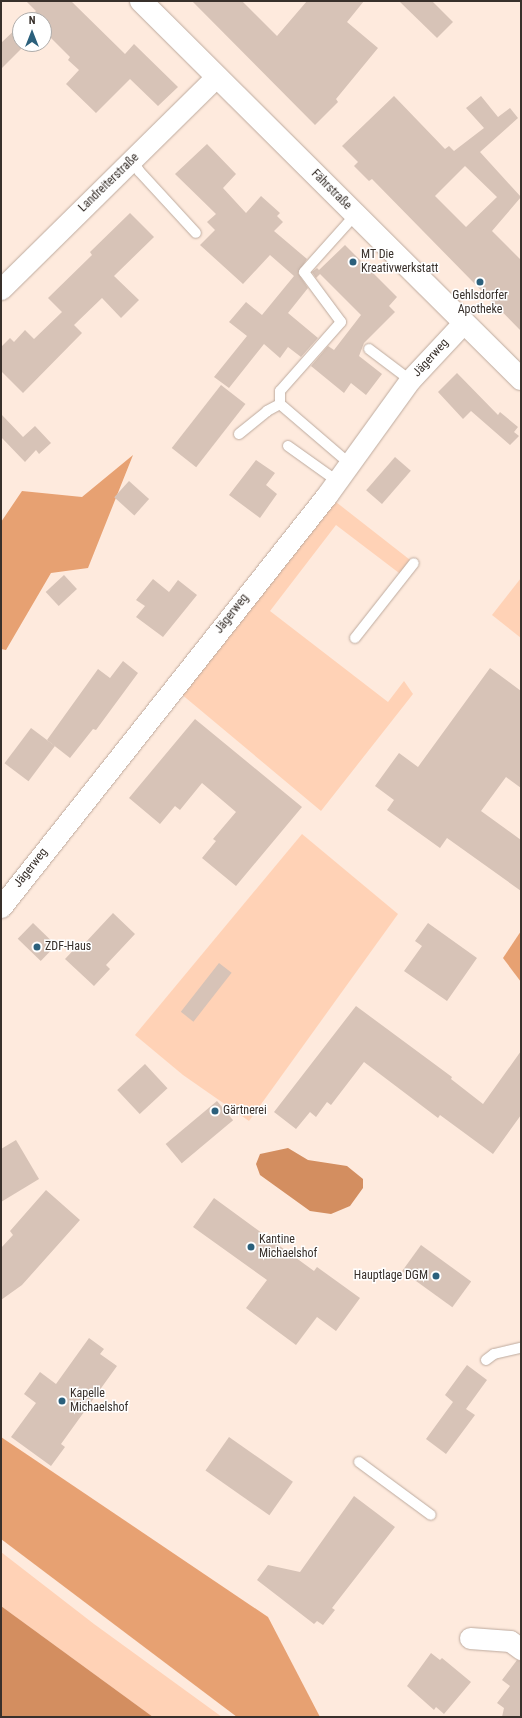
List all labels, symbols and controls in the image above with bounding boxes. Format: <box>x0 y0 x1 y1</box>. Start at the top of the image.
north arrow <box>12 12 52 52</box>
text: N <box>29 14 35 27</box>
street label: Landreiterstraße <box>76 151 142 215</box>
street label: Fährstraße <box>308 167 354 213</box>
place label: MT Die Kreativwerkstatt <box>361 248 438 276</box>
marker: MT Die Kreativwerkstatt <box>348 257 358 267</box>
marker: Gehlsdorfer Apotheke <box>475 277 485 287</box>
place label: Gehlsdorfer Apotheke <box>452 289 508 317</box>
street label: Jägerweg <box>410 336 452 380</box>
street label: Jägerweg <box>212 591 252 637</box>
street label: Jägerweg <box>11 845 51 891</box>
place label: ZDF-Haus <box>45 940 91 954</box>
marker: ZDF-Haus <box>32 942 42 952</box>
place label: Gärtnerei <box>223 1104 267 1118</box>
marker: Gärtnerei <box>210 1106 220 1116</box>
place label: Kantine Michaelshof <box>259 1233 317 1261</box>
marker: Kantine Michaelshof <box>246 1242 256 1252</box>
place label: Hauptlage DGM <box>354 1269 428 1283</box>
marker: Hauptlage DGM <box>431 1271 441 1281</box>
place label: Kapelle Michaelshof <box>70 1387 128 1415</box>
marker: Kapelle Michaelshof <box>57 1396 67 1406</box>

